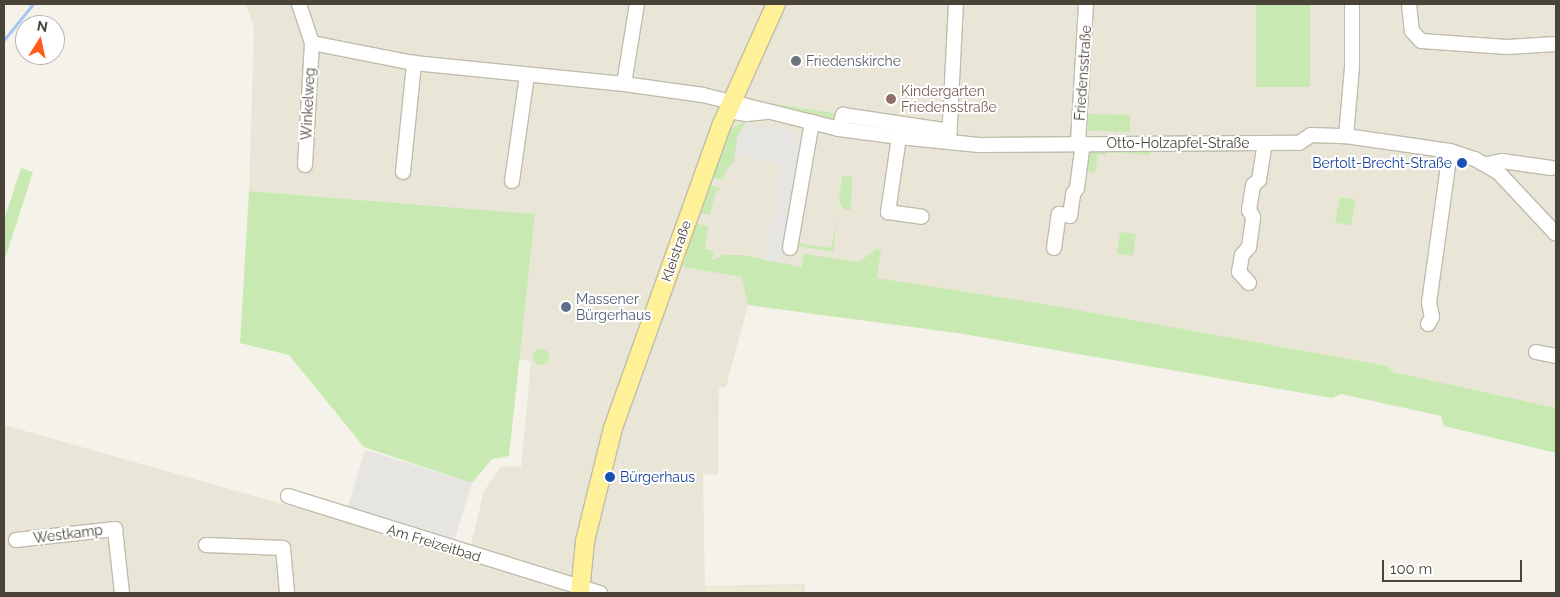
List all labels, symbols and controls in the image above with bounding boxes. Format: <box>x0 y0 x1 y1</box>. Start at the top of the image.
north arrow <box>15 15 65 65</box>
text: N <box>36 17 49 35</box>
street label: Friedensstraße <box>1071 25 1095 121</box>
place label: Friedenskirche <box>806 53 901 69</box>
marker: Friedenskirche <box>790 55 802 67</box>
street label: Winkelweg <box>298 67 318 141</box>
place label: Kindergarten Friedensstraße <box>901 83 997 115</box>
marker: Kindergarten Friedensstraße <box>885 93 897 105</box>
street label: Otto-Holzapfel-Straße <box>1107 135 1249 151</box>
place label: Bertolt-Brecht-Straße <box>1312 155 1452 171</box>
marker: Bertolt-Brecht-Straße <box>1456 157 1468 169</box>
street label: Kleistraße <box>658 218 694 284</box>
place label: Massener Bürgerhaus <box>576 291 651 324</box>
marker: Massener Bürgerhaus <box>560 301 572 313</box>
place label: Bürgerhaus <box>620 469 695 485</box>
marker: Bürgerhaus <box>604 471 616 483</box>
street label: Westkamp <box>32 521 104 547</box>
street label: Am Freizeitbad <box>385 521 483 565</box>
scale bar <box>1385 550 1525 582</box>
text: 100 m <box>1390 560 1432 578</box>

